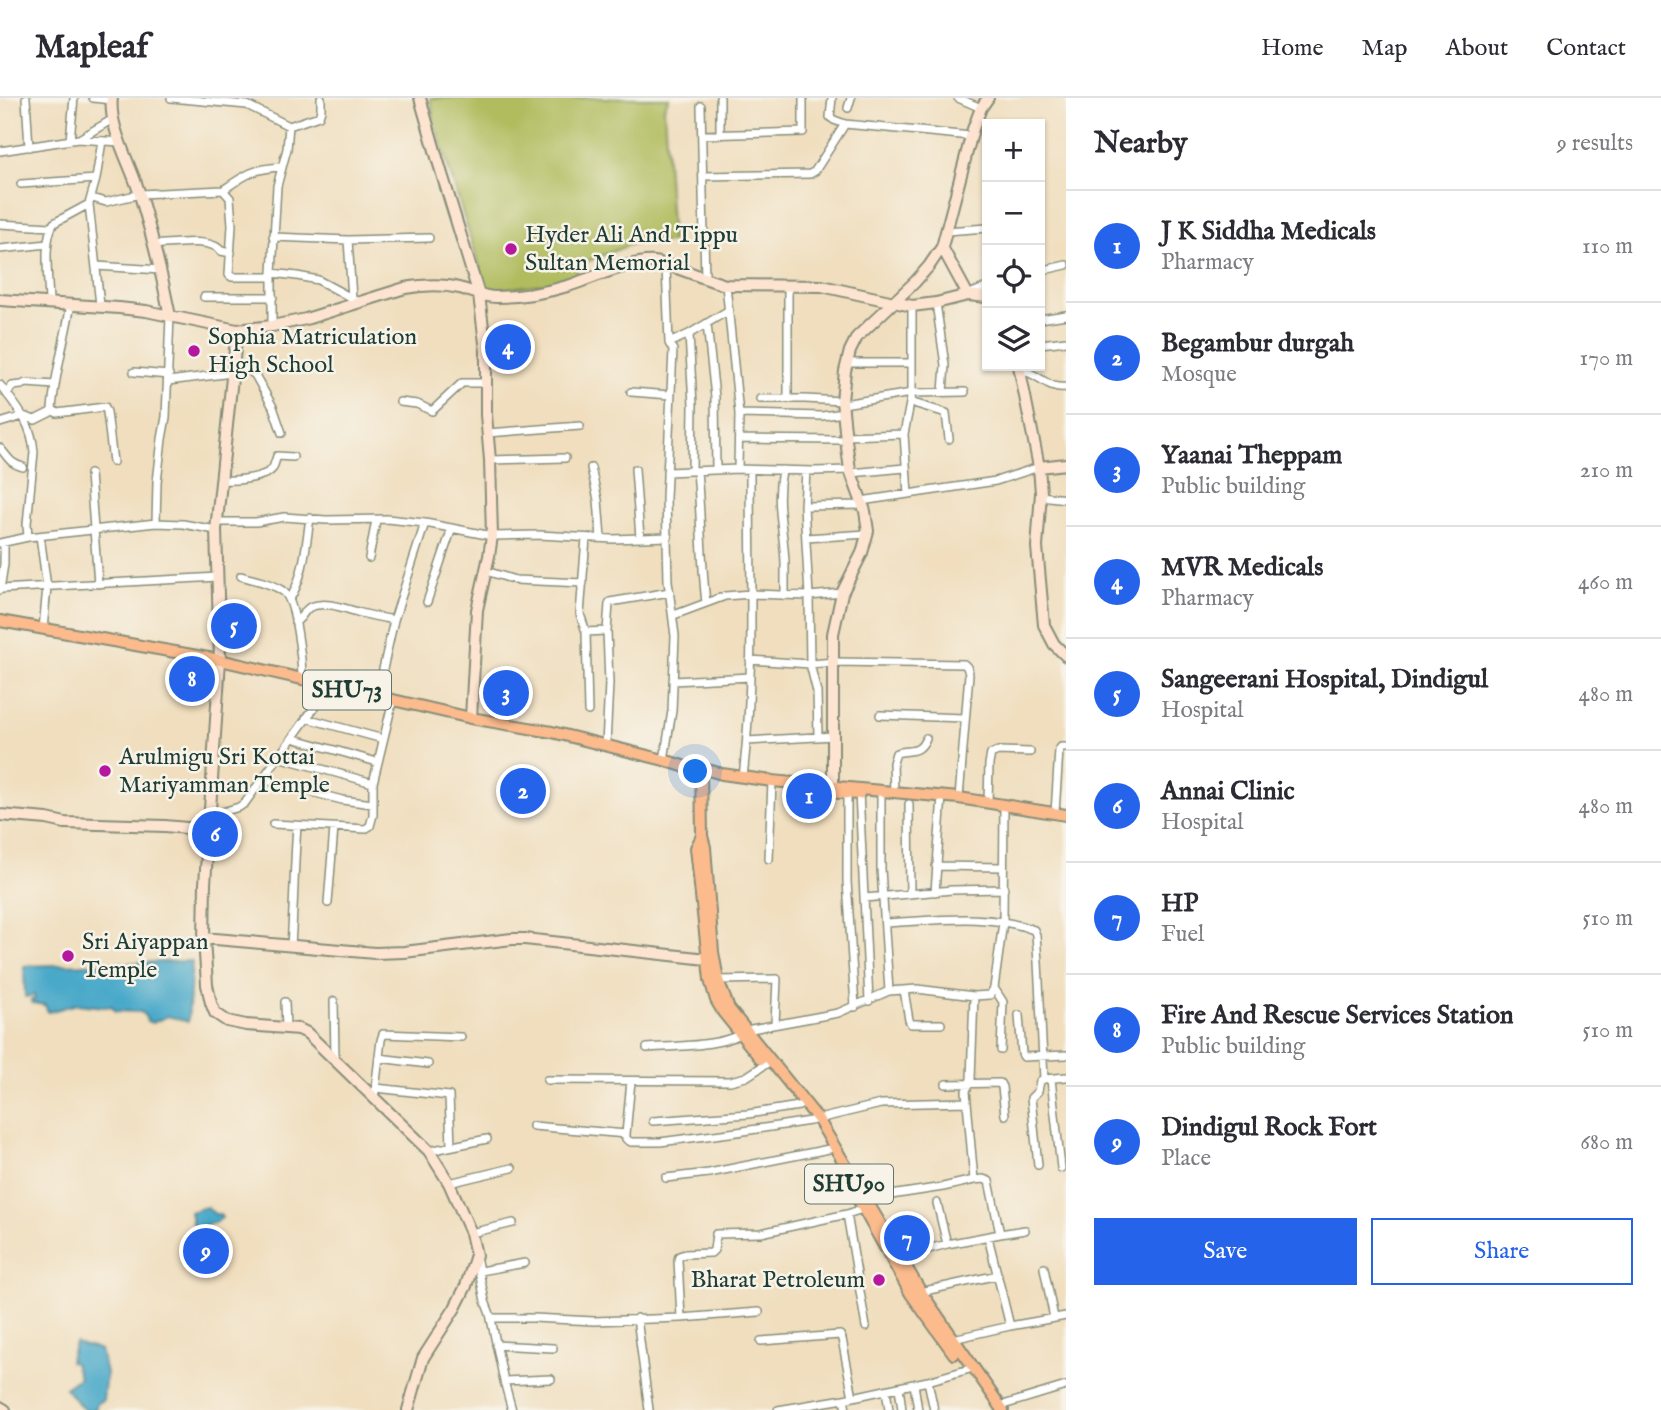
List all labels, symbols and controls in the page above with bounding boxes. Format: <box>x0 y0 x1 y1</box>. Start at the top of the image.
text: Mapleaf <box>35 27 148 69</box>
text: Home <box>1261 33 1324 64</box>
text: Map <box>1362 33 1408 64</box>
text: About <box>1446 33 1508 64</box>
text: Contact <box>1546 33 1626 64</box>
map controls <box>982 119 1045 371</box>
button: + <box>982 119 1045 182</box>
text: Nearby <box>1094 125 1187 163</box>
text: 9 results <box>1557 129 1633 158</box>
button: − <box>982 182 1045 245</box>
text: J K Siddha Medicals <box>1161 215 1376 248</box>
place label: Hyder Ali And Tippu Sultan Memorial <box>525 220 738 279</box>
text: 1 <box>1113 232 1121 261</box>
text: 110 m <box>1582 232 1633 261</box>
marker: Hyder Ali And Tippu Sultan Memorial <box>503 241 519 257</box>
button: locate <box>982 245 1045 308</box>
text: Pharmacy <box>1161 248 1254 277</box>
button: layers <box>982 308 1045 371</box>
pin: 4 <box>485 321 531 373</box>
place label: Sophia Matriculation High School <box>208 322 417 381</box>
text: Begambur durgah <box>1161 327 1354 360</box>
marker: Sophia Matriculation High School <box>186 343 202 359</box>
text: 2 <box>1112 344 1122 373</box>
text: 170 m <box>1580 344 1633 373</box>
text: Mosque <box>1161 360 1237 389</box>
text: Yaanai Theppam <box>1161 439 1342 472</box>
text: 3 <box>1113 456 1121 485</box>
text: 210 m <box>1580 456 1633 485</box>
text: Public building <box>1161 472 1305 501</box>
text: MVR Medicals <box>1161 551 1323 584</box>
text: 4 <box>1111 568 1123 597</box>
text: 460 m <box>1578 568 1633 597</box>
text: Pharmacy <box>1161 584 1254 613</box>
pin: 5 <box>211 600 257 652</box>
pin: 8 <box>169 653 215 705</box>
text: Sangeerani Hospital, Dindigul <box>1161 663 1488 696</box>
pin: 3 <box>483 667 529 719</box>
road number: SHU73 <box>303 670 391 710</box>
text: 5 <box>1113 680 1121 709</box>
text: 480 m <box>1579 680 1633 709</box>
text: Hospital <box>1161 696 1243 725</box>
place label: Arulmigu Sri Kottai Mariyamman Temple <box>118 742 330 801</box>
your location <box>678 754 712 788</box>
marker: Arulmigu Sri Kottai Mariyamman Temple <box>97 763 113 779</box>
pin: 2 <box>500 765 546 817</box>
pin: 1 <box>786 770 832 822</box>
text: Annai Clinic <box>1161 775 1295 808</box>
text: 6 <box>1112 792 1122 821</box>
text: 480 m <box>1579 792 1633 821</box>
pin: 6 <box>192 808 238 860</box>
text: Hospital <box>1161 808 1243 837</box>
text: HP <box>1161 887 1198 920</box>
text: 7 <box>1112 904 1122 933</box>
text: 510 m <box>1582 904 1633 933</box>
text: Fuel <box>1161 920 1204 949</box>
place label: Sri Aiyappan Temple <box>82 927 209 986</box>
marker: Sri Aiyappan Temple <box>60 948 76 964</box>
text: Fire And Rescue Services Station <box>1161 999 1514 1032</box>
text: 8 <box>1112 1016 1122 1045</box>
text: 510 m <box>1582 1016 1633 1045</box>
text: Public building <box>1161 1032 1305 1061</box>
text: Dindigul Rock Fort <box>1161 1111 1377 1144</box>
text: 9 <box>1112 1128 1122 1157</box>
text: 680 m <box>1580 1128 1633 1157</box>
text: Place <box>1161 1144 1211 1173</box>
road number: SHU90 <box>805 1164 893 1204</box>
pin: 7 <box>884 1212 930 1264</box>
button: Save <box>1094 1218 1357 1285</box>
button: Share <box>1371 1218 1633 1285</box>
pin: 9 <box>183 1225 229 1277</box>
place label: Bharat Petroleum <box>690 1265 865 1296</box>
marker: Bharat Petroleum <box>871 1272 887 1288</box>

